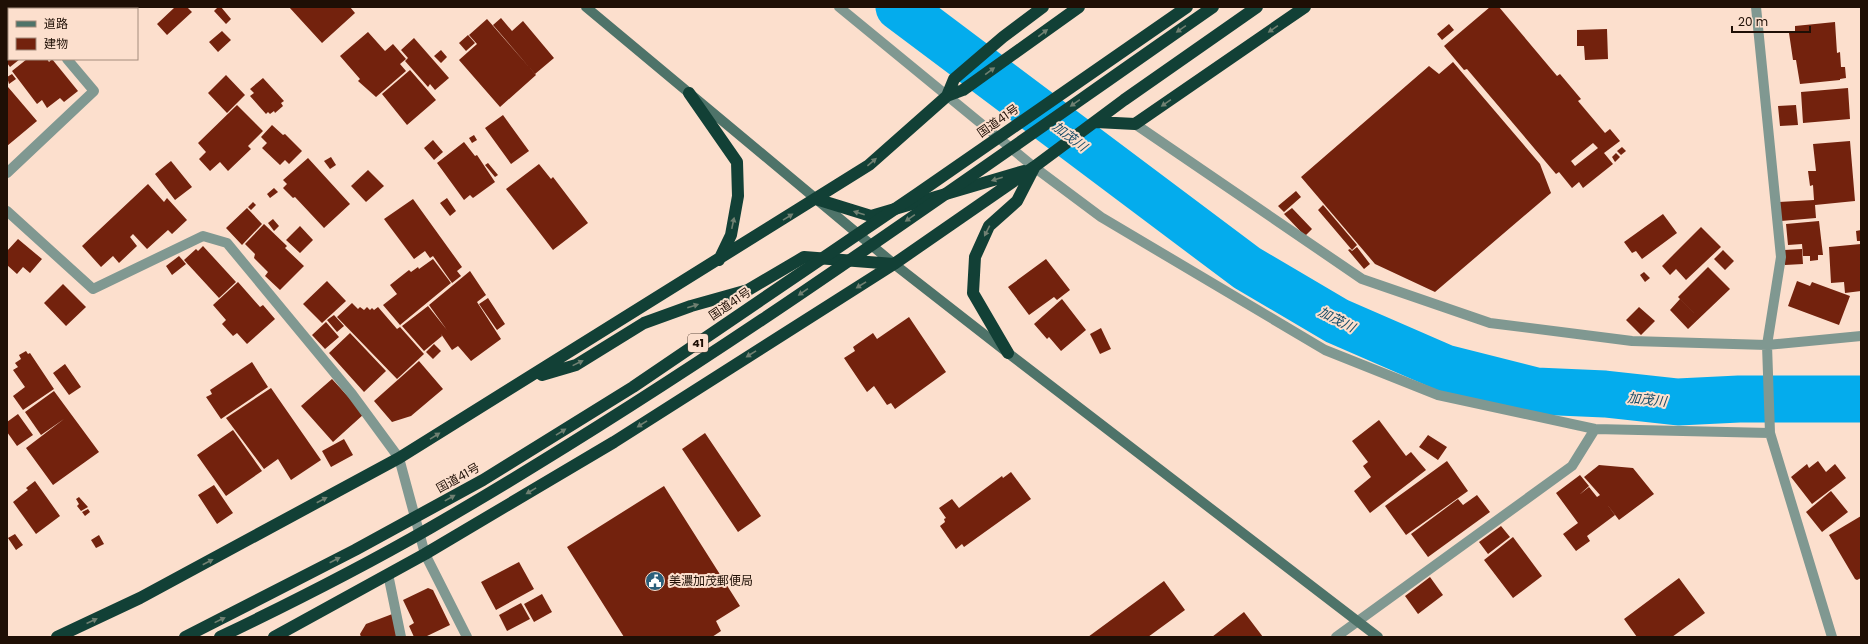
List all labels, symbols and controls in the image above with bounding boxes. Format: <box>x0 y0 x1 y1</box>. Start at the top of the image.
legend <box>8 8 138 60</box>
scale bar <box>1732 8 1810 34</box>
text: 20 m <box>1738 13 1768 30</box>
text: 道路 <box>44 15 68 32</box>
one-way arrow <box>1176 25 1187 33</box>
one-way arrow <box>1268 25 1278 33</box>
one-way arrow <box>1037 29 1048 37</box>
text: 建物 <box>44 35 68 52</box>
one-way arrow <box>985 67 996 75</box>
one-way arrow <box>1069 99 1080 107</box>
one-way arrow <box>1160 99 1171 107</box>
street label: 国道41号 <box>973 100 1022 141</box>
water label: 加茂川 <box>1048 117 1093 157</box>
one-way arrow <box>867 157 877 166</box>
one-way arrow <box>991 176 1003 182</box>
one-way arrow <box>853 210 865 216</box>
one-way arrow <box>782 213 794 220</box>
one-way arrow <box>905 214 916 222</box>
one-way arrow <box>731 217 737 230</box>
one-way arrow <box>983 225 990 237</box>
one-way arrow <box>855 281 867 288</box>
street label: 国道41号 <box>705 283 754 324</box>
one-way arrow <box>798 288 809 296</box>
one-way arrow <box>688 302 700 308</box>
water label: 加茂川 <box>1315 302 1360 338</box>
road number: 41 <box>688 334 708 352</box>
one-way arrow <box>746 351 757 358</box>
one-way arrow <box>572 360 583 366</box>
water label: 加茂川 <box>1627 388 1669 411</box>
one-way arrow <box>637 420 647 428</box>
one-way arrow <box>555 428 567 435</box>
one-way arrow <box>429 432 441 439</box>
street label: 国道41号 <box>433 459 483 496</box>
one-way arrow <box>525 488 537 495</box>
one-way arrow <box>444 495 456 502</box>
one-way arrow <box>316 496 328 503</box>
one-way arrow <box>330 557 341 563</box>
one-way arrow <box>202 558 214 565</box>
public building icon: 美濃加茂郵便局 <box>644 570 666 592</box>
place label: 美濃加茂郵便局 <box>669 572 753 589</box>
one-way arrow <box>214 617 226 623</box>
one-way arrow <box>87 618 98 624</box>

